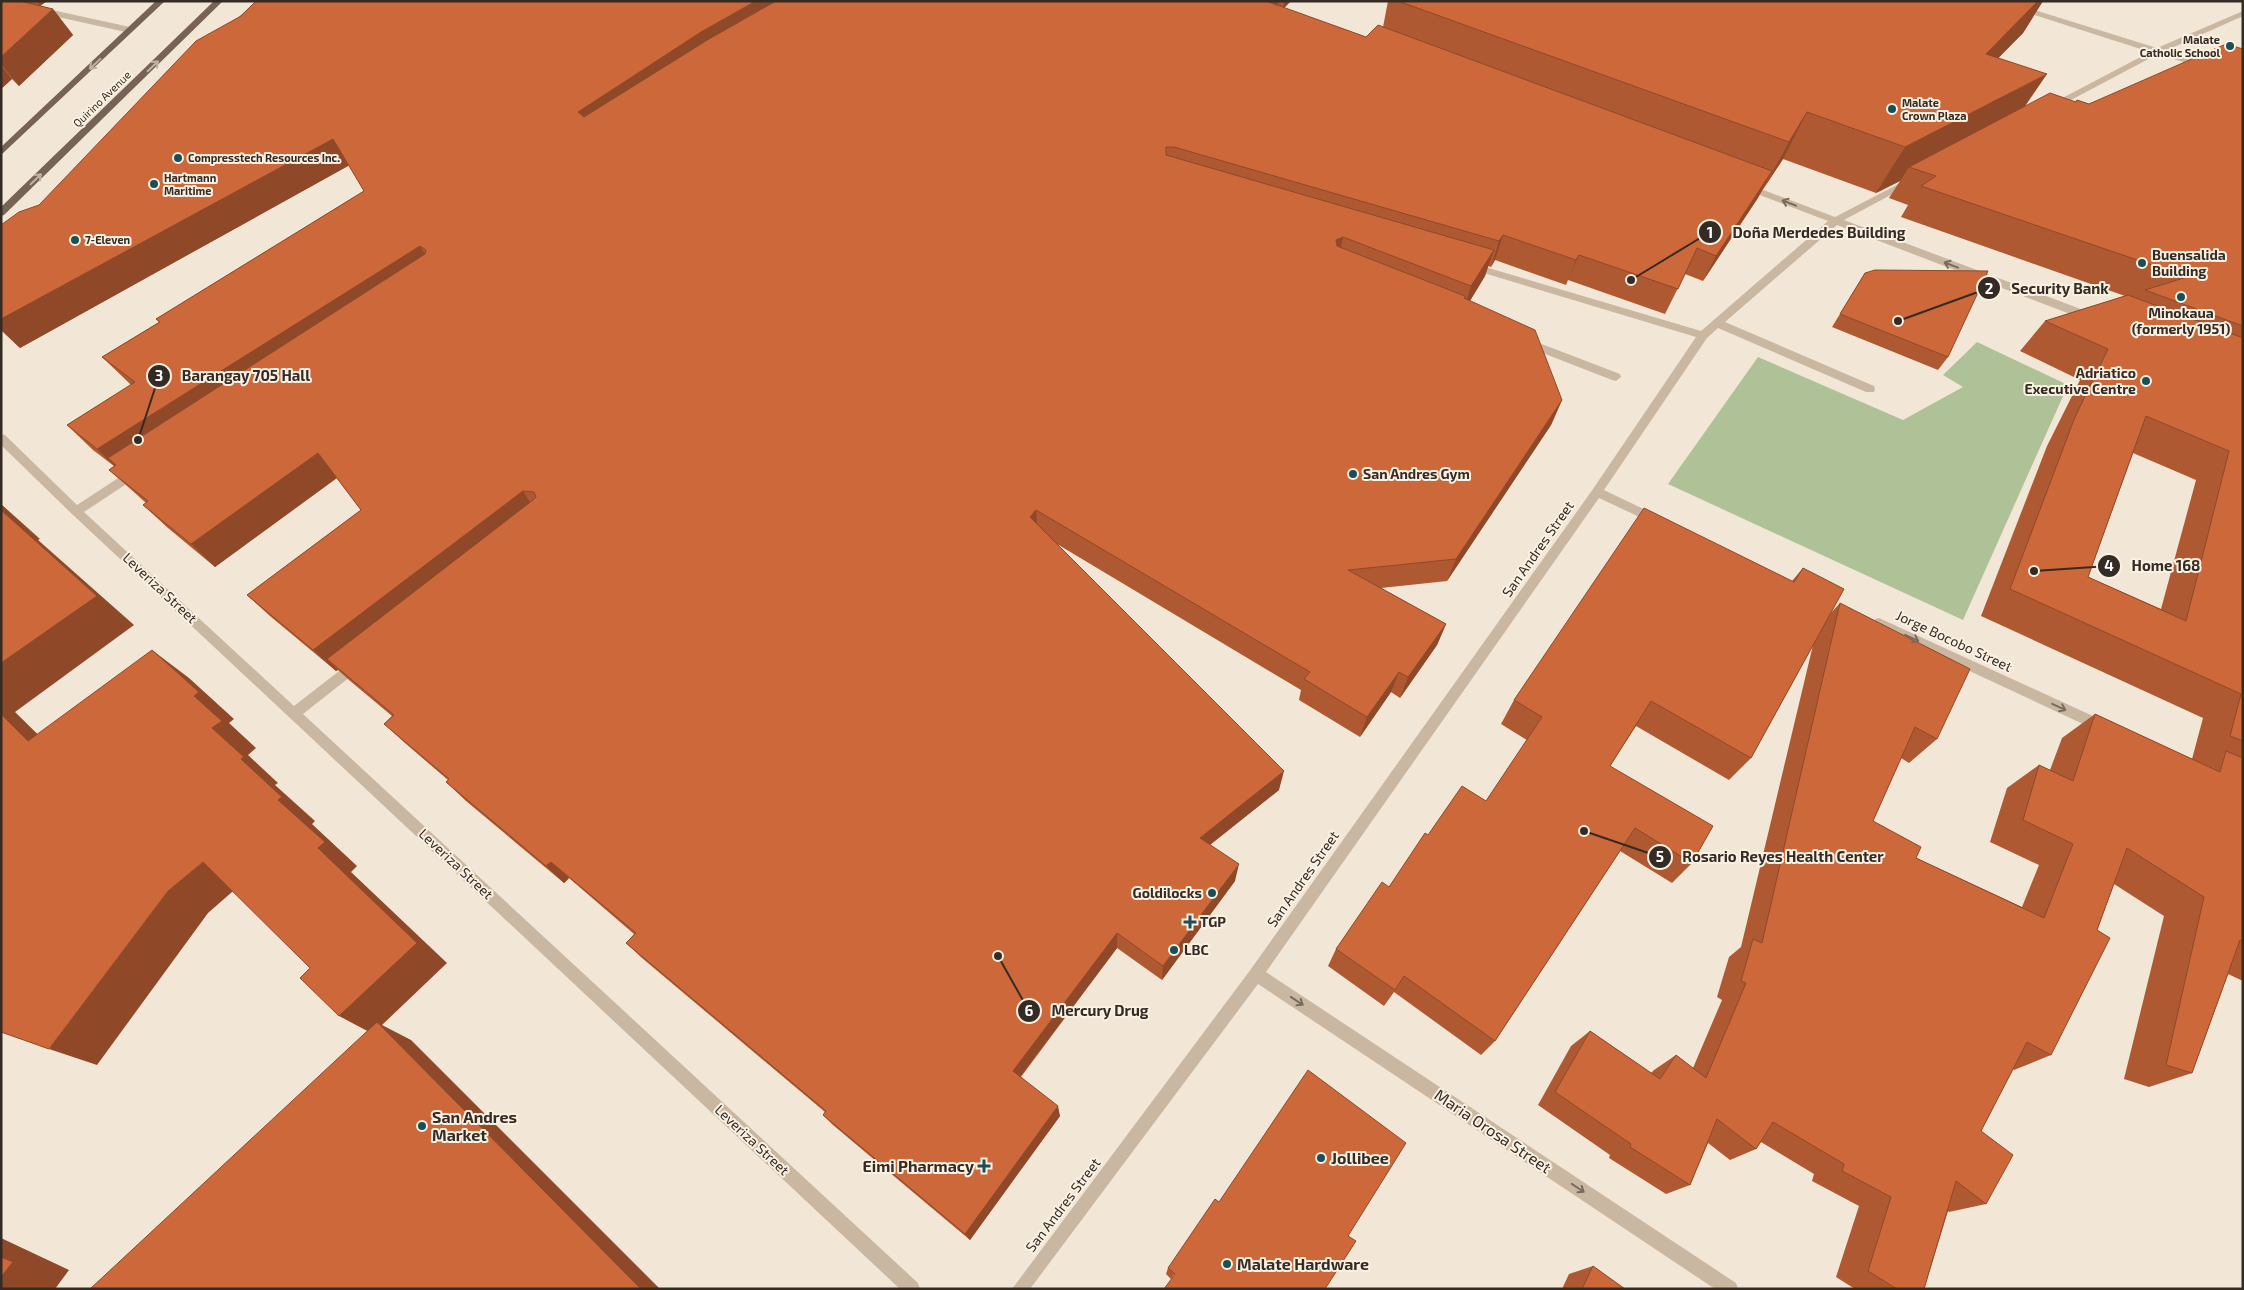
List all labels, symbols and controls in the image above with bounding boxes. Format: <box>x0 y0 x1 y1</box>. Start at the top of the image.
place label: Malate Catholic School <box>2140 33 2220 59</box>
marker: Malate Catholic School <box>2224 40 2236 52</box>
one-way arrow <box>88 58 101 70</box>
one-way arrow <box>147 59 159 72</box>
street label: Quirino Avenue <box>70 68 134 130</box>
place label: Malate Crown Plaza <box>1902 96 1967 122</box>
marker: Malate Crown Plaza <box>1886 103 1898 115</box>
place label: Compresstech Resources Inc. <box>188 151 340 164</box>
marker: Compresstech Resources Inc. <box>172 152 184 164</box>
place label: Hartmann Maritime <box>164 171 216 197</box>
one-way arrow <box>30 173 43 185</box>
marker: Hartmann Maritime <box>148 178 160 190</box>
one-way arrow <box>1782 198 1797 208</box>
callout: Doña Merdedes Building <box>1697 217 1915 247</box>
text: 1 <box>1707 223 1713 241</box>
text: Doña Merdedes Building <box>1733 223 1906 241</box>
place label: 7-Eleven <box>85 233 130 246</box>
marker: 7-Eleven <box>69 234 81 246</box>
place label: Buensalida Building <box>2152 246 2226 279</box>
marker: Buensalida Building <box>2136 257 2148 269</box>
one-way arrow <box>1944 260 1960 269</box>
callout: Security Bank <box>1976 273 2119 303</box>
text: 2 <box>1985 279 1994 297</box>
text: Security Bank <box>2011 279 2109 298</box>
marker: Minokaua (formerly 1951) <box>2175 291 2187 303</box>
place label: Minokaua (formerly 1951) <box>2132 304 2230 337</box>
callout: Barangay 705 Hall <box>147 361 320 391</box>
place label: Adriatico Executive Centre <box>2024 364 2136 397</box>
text: 3 <box>155 366 163 384</box>
text: Barangay 705 Hall <box>182 366 310 385</box>
marker: Adriatico Executive Centre <box>2140 375 2152 387</box>
place label: San Andres Gym <box>1363 465 1470 482</box>
marker: San Andres Gym <box>1347 468 1359 480</box>
street label: San Andres Street <box>1498 497 1577 600</box>
street label: Leveriza Street <box>120 549 201 626</box>
callout: Home 168 <box>2097 551 2210 581</box>
text: 4 <box>2104 556 2114 574</box>
text: Home 168 <box>2132 556 2200 574</box>
street label: Jorge Bocobo Street <box>1894 606 2015 675</box>
one-way arrow <box>1904 634 1919 644</box>
one-way arrow <box>2051 702 2066 712</box>
street label: Leveriza Street <box>416 825 497 902</box>
street label: San Andres Street <box>1263 827 1342 930</box>
callout: Rosario Reyes Health Center <box>1648 842 1894 872</box>
text: 5 <box>1656 847 1664 865</box>
text: Rosario Reyes Health Center <box>1682 847 1884 866</box>
place label: Goldilocks <box>1133 884 1202 901</box>
marker: Goldilocks <box>1206 887 1218 899</box>
place label: TGP <box>1200 913 1226 930</box>
marker: TGP <box>1184 916 1196 928</box>
place label: LBC <box>1184 941 1209 958</box>
marker: LBC <box>1168 944 1180 956</box>
callout: Mercury Drug <box>1016 996 1159 1026</box>
one-way arrow <box>1289 996 1303 1006</box>
text: 6 <box>1025 1001 1034 1019</box>
text: Mercury Drug <box>1051 1001 1149 1020</box>
street label: Maria Orosa Street <box>1431 1085 1555 1177</box>
street label: Leveriza Street <box>712 1101 793 1178</box>
place label: San Andres Market <box>432 1107 517 1144</box>
marker: San Andres Market <box>416 1120 428 1132</box>
place label: Jollibee <box>1331 1148 1389 1167</box>
marker: Jollibee <box>1315 1152 1327 1164</box>
street label: San Andres Street <box>1022 1154 1104 1255</box>
place label: Eimi Pharmacy <box>862 1156 974 1176</box>
marker: Eimi Pharmacy <box>978 1160 990 1172</box>
one-way arrow <box>1570 1183 1584 1193</box>
place label: Malate Hardware <box>1237 1254 1369 1273</box>
marker: Malate Hardware <box>1221 1258 1233 1270</box>

